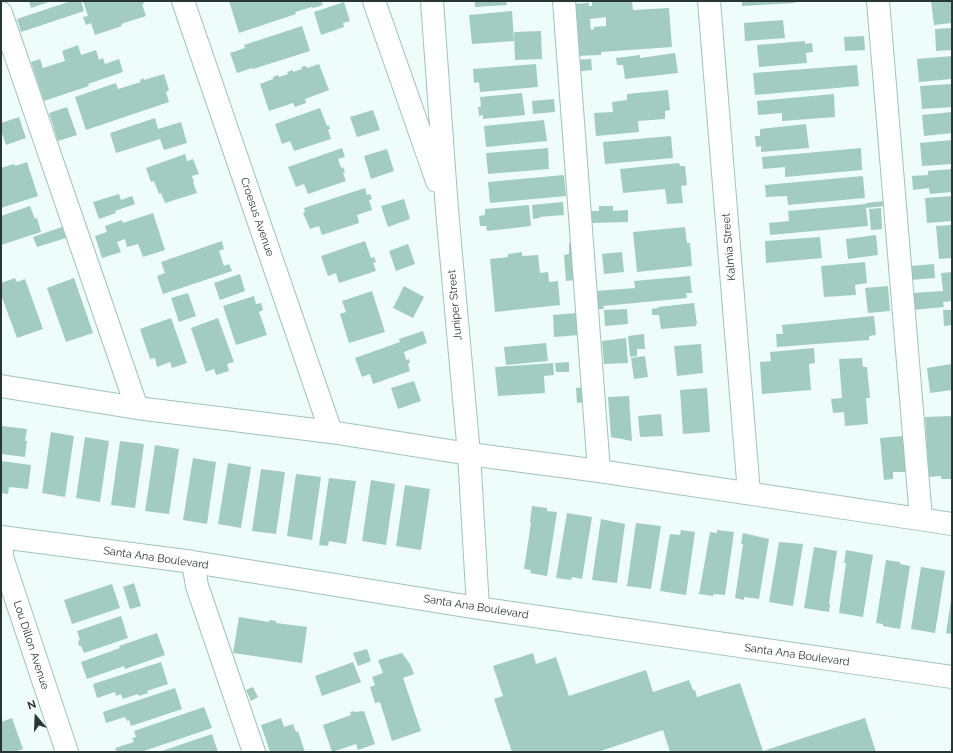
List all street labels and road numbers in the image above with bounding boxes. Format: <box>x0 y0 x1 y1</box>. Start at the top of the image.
street label: Croesus Avenue <box>237 176 277 258</box>
street label: Kalmia Street <box>719 213 739 281</box>
street label: Juniper Street <box>445 269 465 341</box>
street label: Santa Ana Boulevard <box>103 544 209 572</box>
street label: Santa Ana Boulevard <box>423 592 529 622</box>
street label: Lou Dillon Avenue <box>10 599 52 691</box>
street label: Santa Ana Boulevard <box>744 641 850 669</box>

